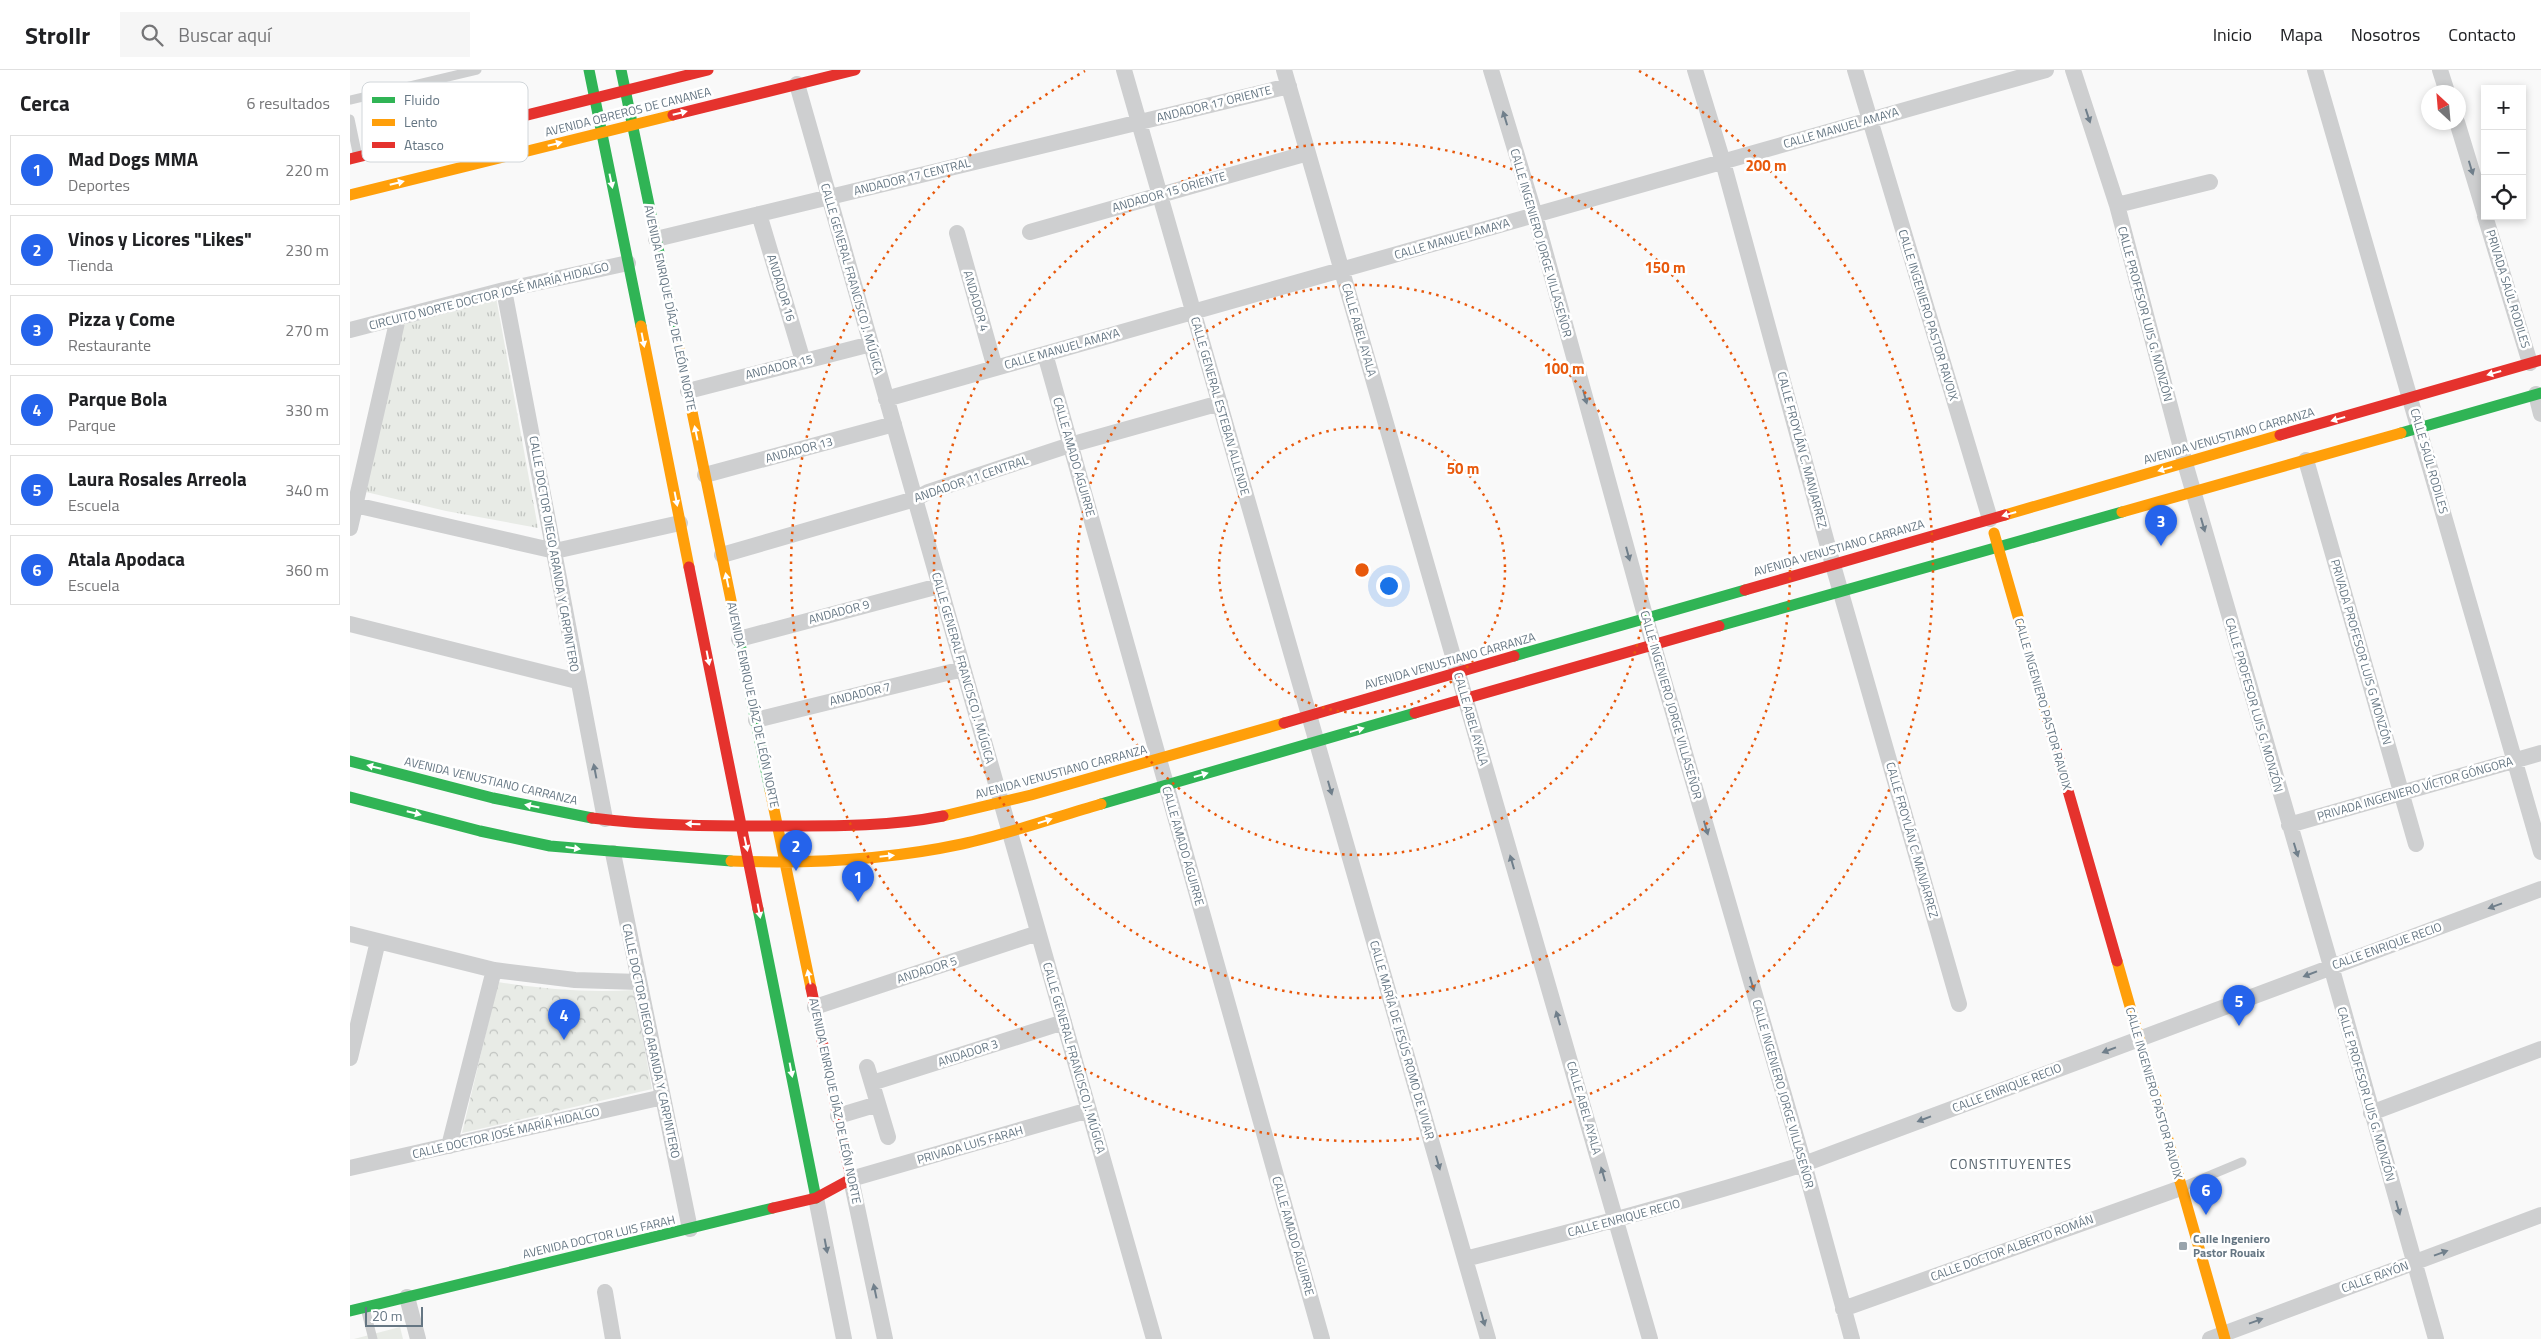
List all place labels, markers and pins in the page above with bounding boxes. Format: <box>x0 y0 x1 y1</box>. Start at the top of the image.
pin: 3 <box>2145 505 2177 546</box>
centre of rings <box>1353 561 1371 579</box>
pin: 2 <box>780 830 812 871</box>
pin: 1 <box>842 861 874 902</box>
pin: 5 <box>2223 985 2255 1026</box>
pin: 4 <box>548 999 580 1040</box>
pin: 6 <box>2190 1174 2222 1215</box>
place label: Calle Ingeniero Pastor Rouaix <box>2193 1229 2270 1262</box>
marker: Calle Ingeniero Pastor Rouaix <box>2177 1240 2189 1252</box>

